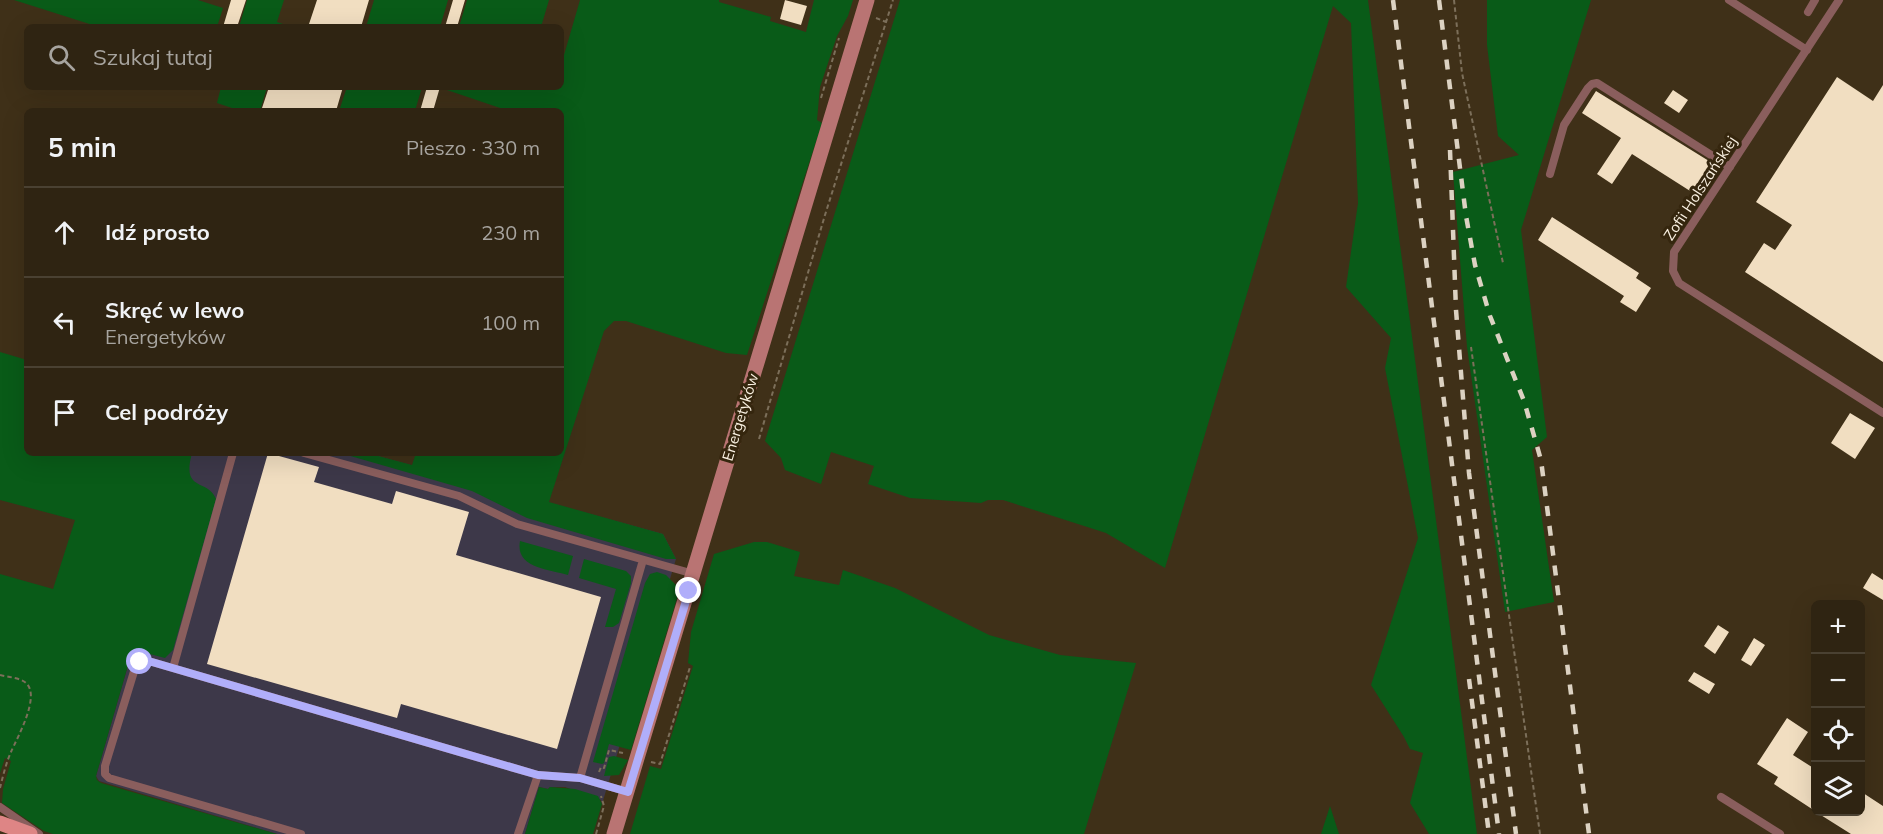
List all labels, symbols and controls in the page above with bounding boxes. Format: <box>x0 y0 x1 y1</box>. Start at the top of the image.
search box <box>24 24 564 90</box>
icon: search <box>45 41 78 74</box>
text: Szukaj tutaj <box>93 43 213 71</box>
text: 5 min <box>48 131 117 164</box>
street label: Zofii Holszańskiej <box>1659 132 1741 244</box>
text: Pieszo · 330 m <box>406 135 540 160</box>
icon: ahead <box>48 216 81 249</box>
text: Idź prosto <box>105 218 210 246</box>
text: 230 m <box>481 220 540 245</box>
text: Skręć w lewo <box>105 296 244 324</box>
icon: left <box>48 306 81 339</box>
text: 100 m <box>481 310 540 335</box>
text: Energetyków <box>105 324 226 349</box>
street label: Energetyków <box>718 371 762 463</box>
icon: arrive <box>48 396 81 429</box>
text: Cel podróży <box>105 398 228 426</box>
route end <box>675 577 701 603</box>
map controls <box>1811 600 1865 816</box>
button: + <box>1811 600 1865 654</box>
route start <box>126 648 152 674</box>
button: − <box>1811 654 1865 708</box>
button: locate <box>1811 708 1865 762</box>
button: layers <box>1811 762 1865 816</box>

